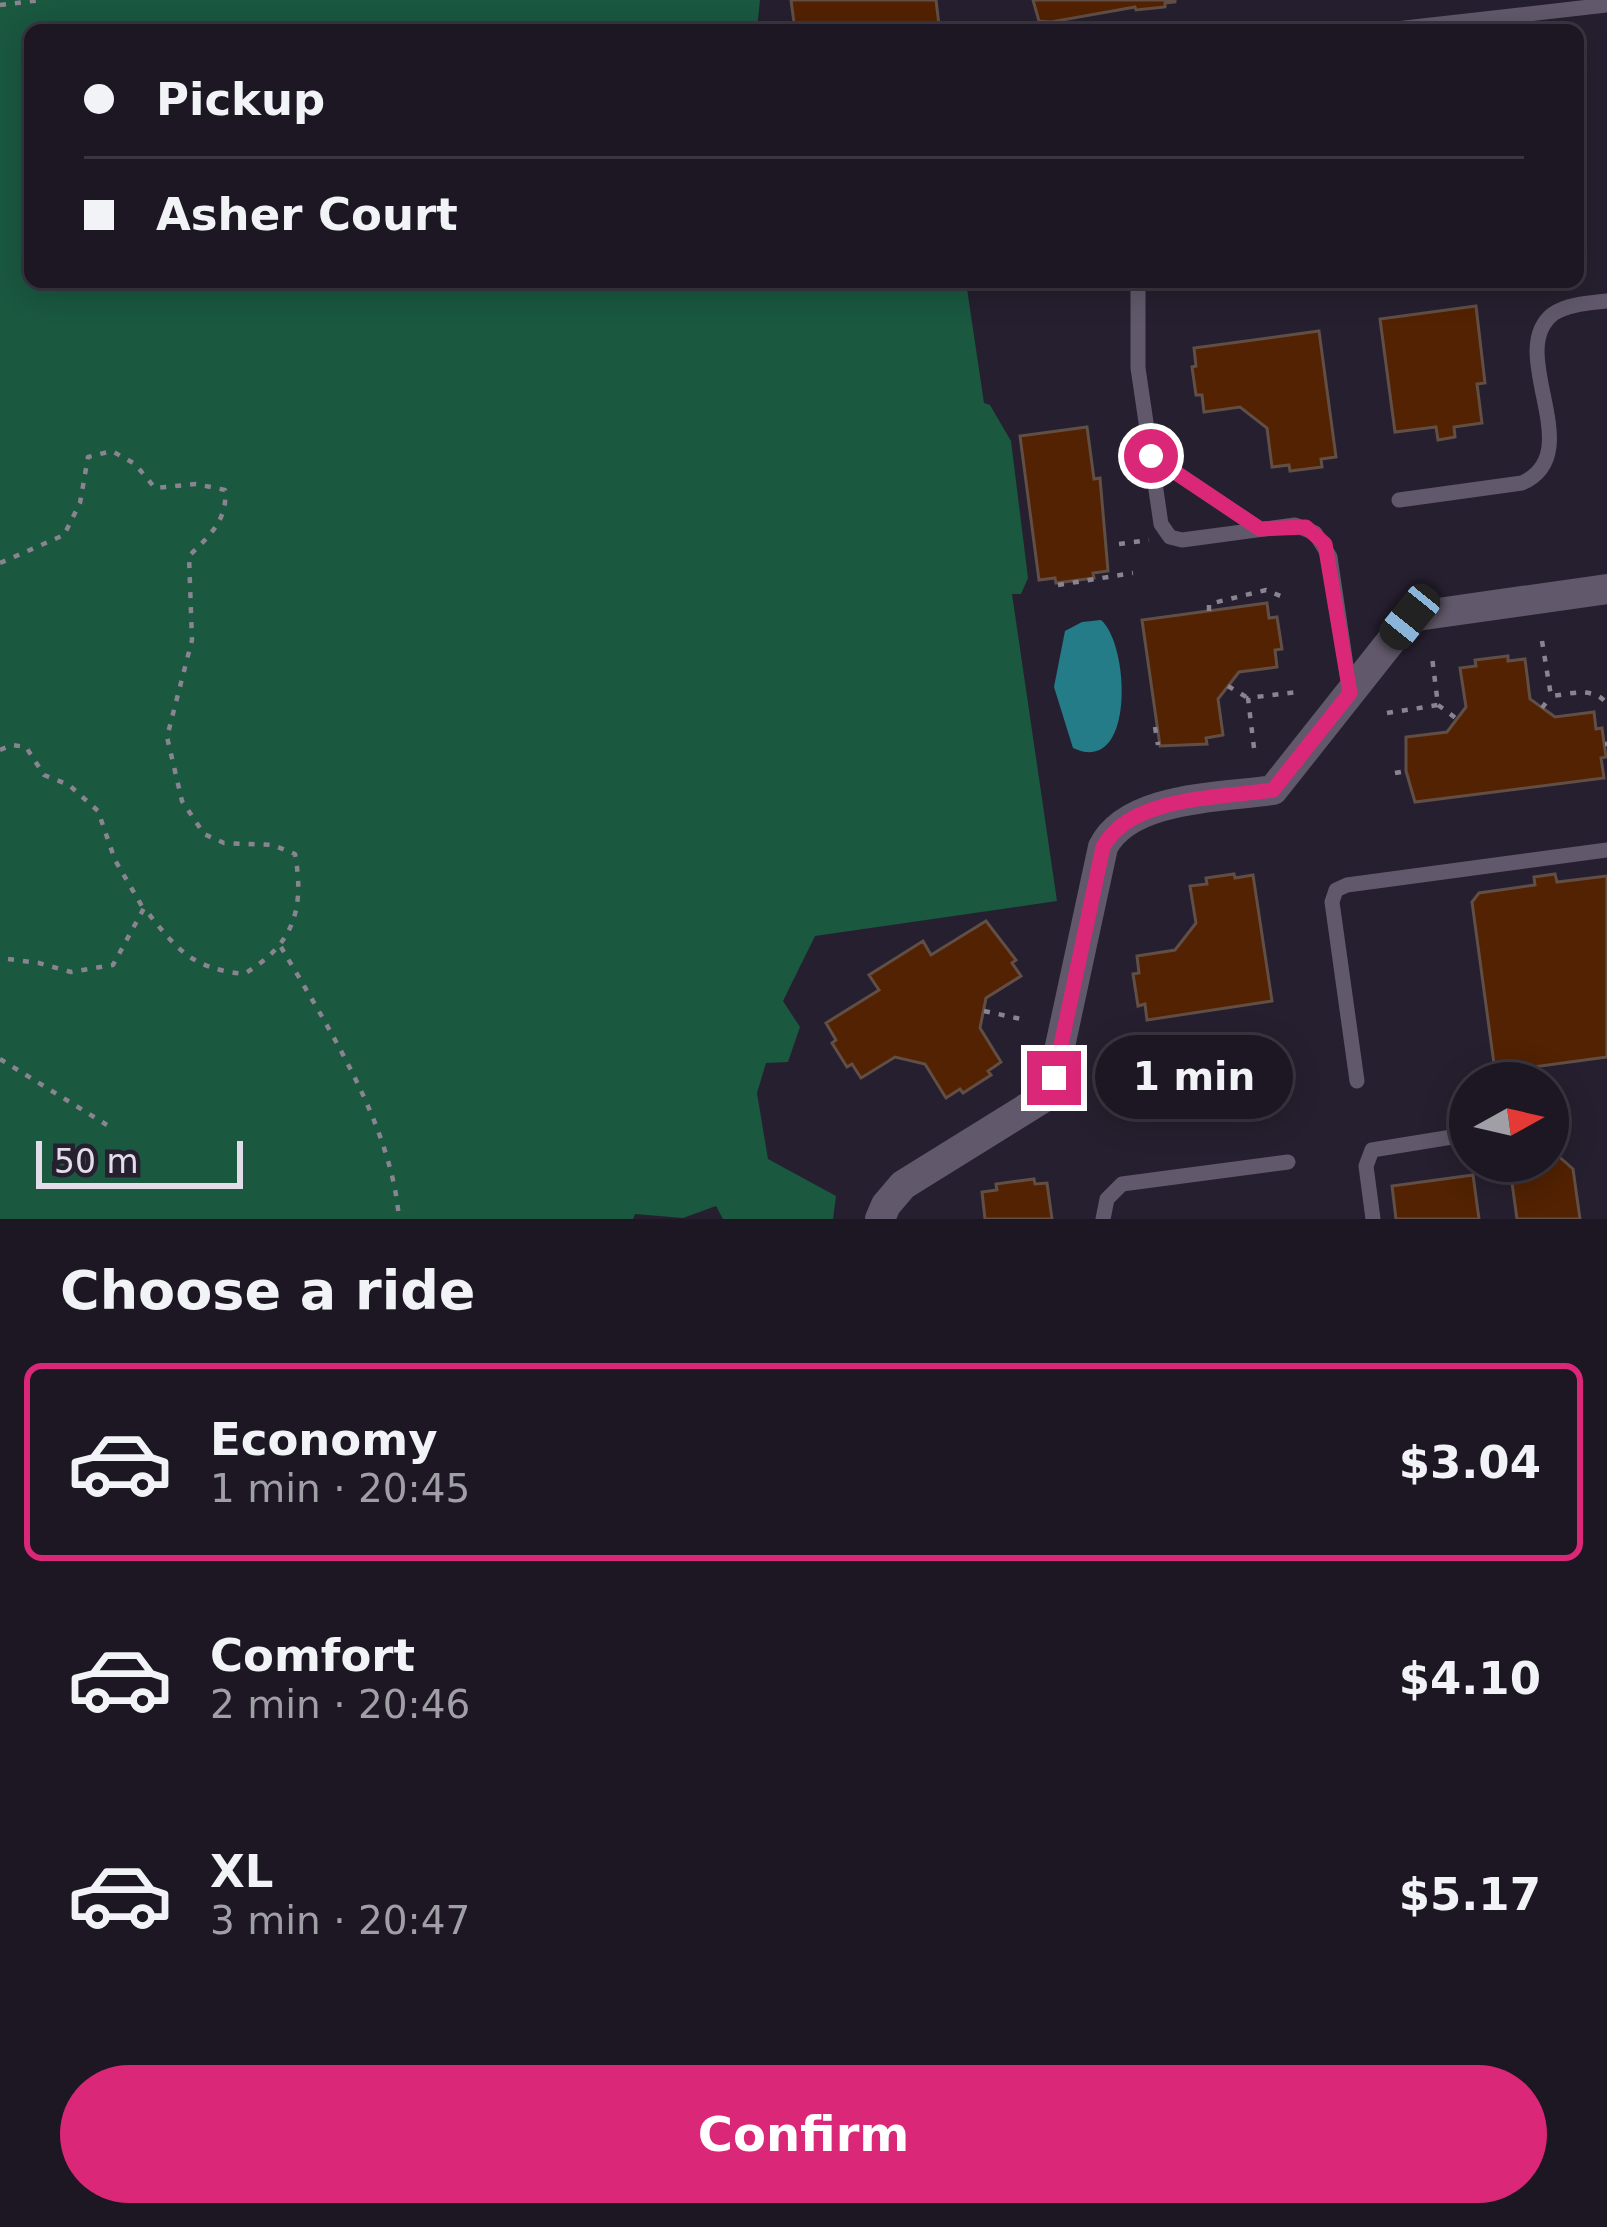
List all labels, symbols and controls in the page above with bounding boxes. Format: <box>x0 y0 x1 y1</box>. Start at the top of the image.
text: Pickup <box>156 73 325 126</box>
text: Asher Court <box>156 188 458 241</box>
route start <box>1124 429 1178 483</box>
car <box>1373 578 1447 656</box>
callout: 1 min <box>1096 1036 1294 1120</box>
route end <box>1027 1051 1081 1105</box>
text: 1 min <box>1133 1054 1255 1099</box>
north arrow <box>1449 1062 1569 1182</box>
map controls <box>1449 1062 1569 1182</box>
scale bar <box>36 1135 243 1188</box>
text: 50 m <box>54 1142 139 1181</box>
text: Choose a ride <box>60 1259 476 1322</box>
icon: car <box>66 1408 174 1516</box>
text: Economy <box>210 1413 438 1466</box>
text: $3.04 <box>1399 1436 1541 1489</box>
text: 1 min · 20:45 <box>210 1466 470 1511</box>
icon: car <box>66 1624 174 1732</box>
text: Comfort <box>210 1629 415 1682</box>
text: $4.10 <box>1399 1652 1541 1705</box>
text: 2 min · 20:46 <box>210 1682 470 1727</box>
icon: car <box>66 1840 174 1948</box>
text: XL <box>210 1845 273 1898</box>
text: $5.17 <box>1399 1868 1541 1921</box>
text: 3 min · 20:47 <box>210 1898 470 1943</box>
button: Confirm <box>60 2065 1547 2203</box>

